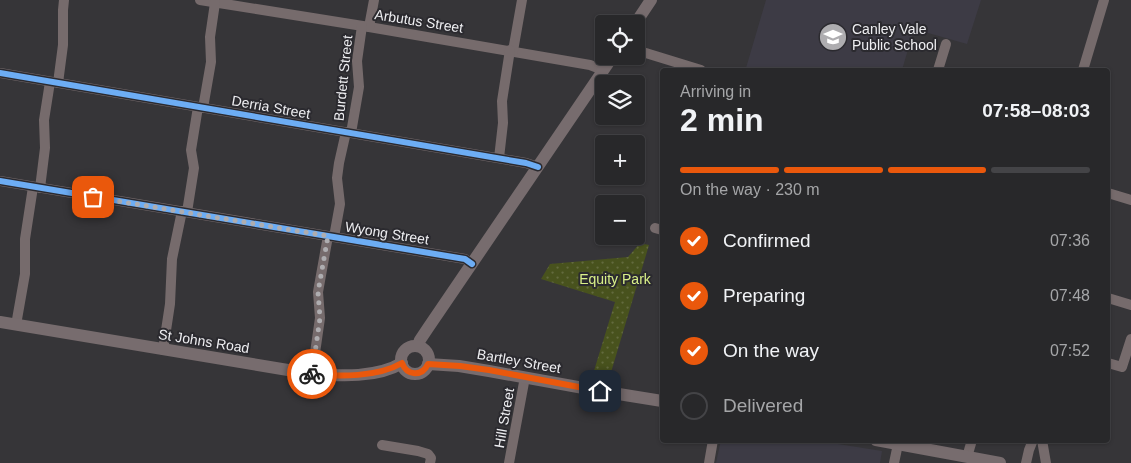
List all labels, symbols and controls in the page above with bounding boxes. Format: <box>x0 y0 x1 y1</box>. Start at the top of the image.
street label: Arbutus Street <box>374 6 465 36</box>
map controls <box>595 15 645 245</box>
button: locate <box>595 15 645 65</box>
place label: Canley Vale Public School <box>852 21 937 53</box>
school or university icon: Canley Vale Public School <box>818 22 848 52</box>
street label: Burdett Street <box>331 34 355 122</box>
button: layers <box>595 75 645 125</box>
text: Arriving in <box>680 83 751 100</box>
street label: Derria Street <box>231 92 312 122</box>
text: 07:58–08:03 <box>982 100 1090 121</box>
text: 2 min <box>680 102 764 138</box>
button: + <box>595 135 645 185</box>
pin <box>72 176 114 218</box>
text: On the way · 230 m <box>680 181 820 198</box>
icon: bag <box>79 183 107 211</box>
button: − <box>595 195 645 245</box>
street label: Wyong Street <box>344 218 430 248</box>
icon: check <box>680 227 708 255</box>
text: Confirmed <box>723 230 811 251</box>
text: 07:36 <box>1050 232 1090 249</box>
park label: Equity Park <box>579 271 652 287</box>
icon: check <box>680 282 708 310</box>
text: Preparing <box>723 285 805 306</box>
text: 07:48 <box>1050 287 1090 304</box>
street label: St Johns Road <box>157 326 251 356</box>
icon: check <box>680 337 708 365</box>
text: On the way <box>723 340 819 361</box>
text: 07:52 <box>1050 342 1090 359</box>
street label: Bartley Street <box>476 346 562 376</box>
courier <box>287 349 337 399</box>
icon: bike <box>298 360 326 388</box>
pin <box>579 370 621 412</box>
icon: home <box>586 377 614 405</box>
street label: Hill Street <box>491 387 517 449</box>
text: Delivered <box>723 395 803 416</box>

